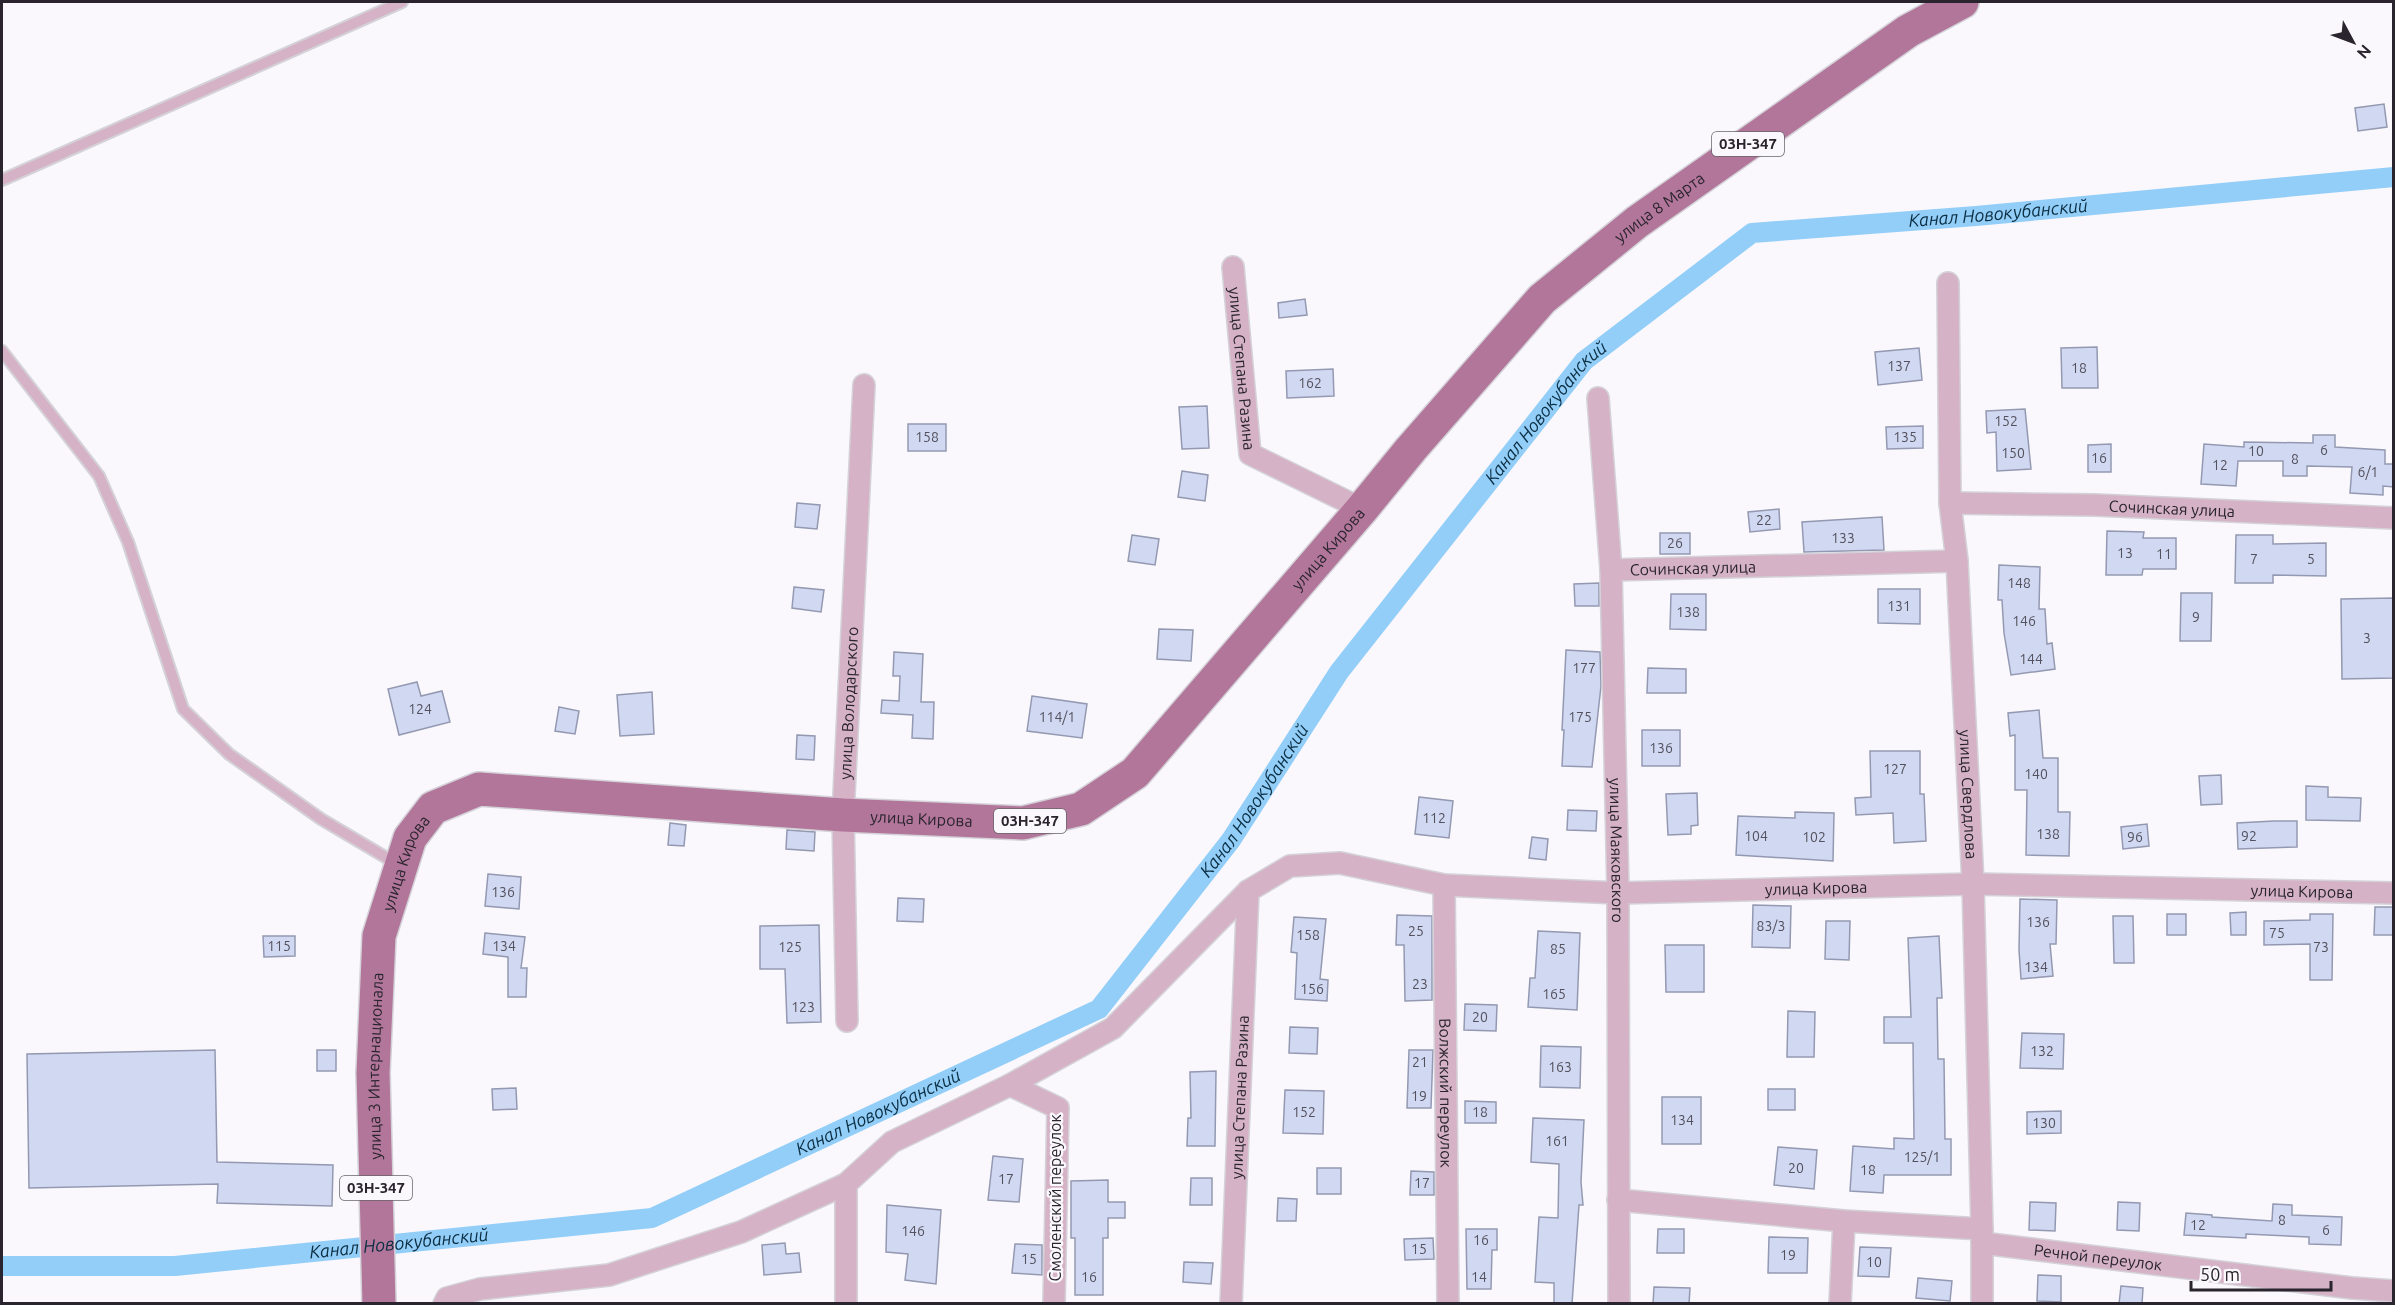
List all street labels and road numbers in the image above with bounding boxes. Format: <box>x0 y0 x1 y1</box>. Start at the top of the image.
road number: 03Н-347 <box>1712 132 1784 156</box>
street label: улица 8 Марта <box>1610 168 1708 246</box>
street label: улица Степана Разина <box>1226 286 1259 451</box>
street label: Сочинская улица <box>2108 497 2235 520</box>
street label: улица Кирова <box>1288 504 1368 593</box>
street label: Сочинская улица <box>1630 557 1756 579</box>
street label: улица Володарского <box>836 626 861 780</box>
street label: улица Свердлова <box>1956 729 1981 860</box>
street label: улица Маяковского <box>1607 778 1627 923</box>
street label: улица Кирова <box>870 807 973 830</box>
road number: 03Н-347 <box>994 809 1066 833</box>
street label: улица Кирова <box>378 812 433 913</box>
street label: улица Кирова <box>1765 878 1868 898</box>
street label: улица Кирова <box>2251 881 2353 901</box>
street label: улица 3 Интернационала <box>364 972 386 1160</box>
street label: улица Степана Разина <box>1227 1015 1252 1180</box>
street label: Волжский переулок <box>1436 1018 1456 1168</box>
street label: Смоленский переулок <box>1046 1114 1064 1282</box>
road number: 03Н-347 <box>340 1176 412 1200</box>
street label: Речной переулок <box>2033 1240 2163 1274</box>

